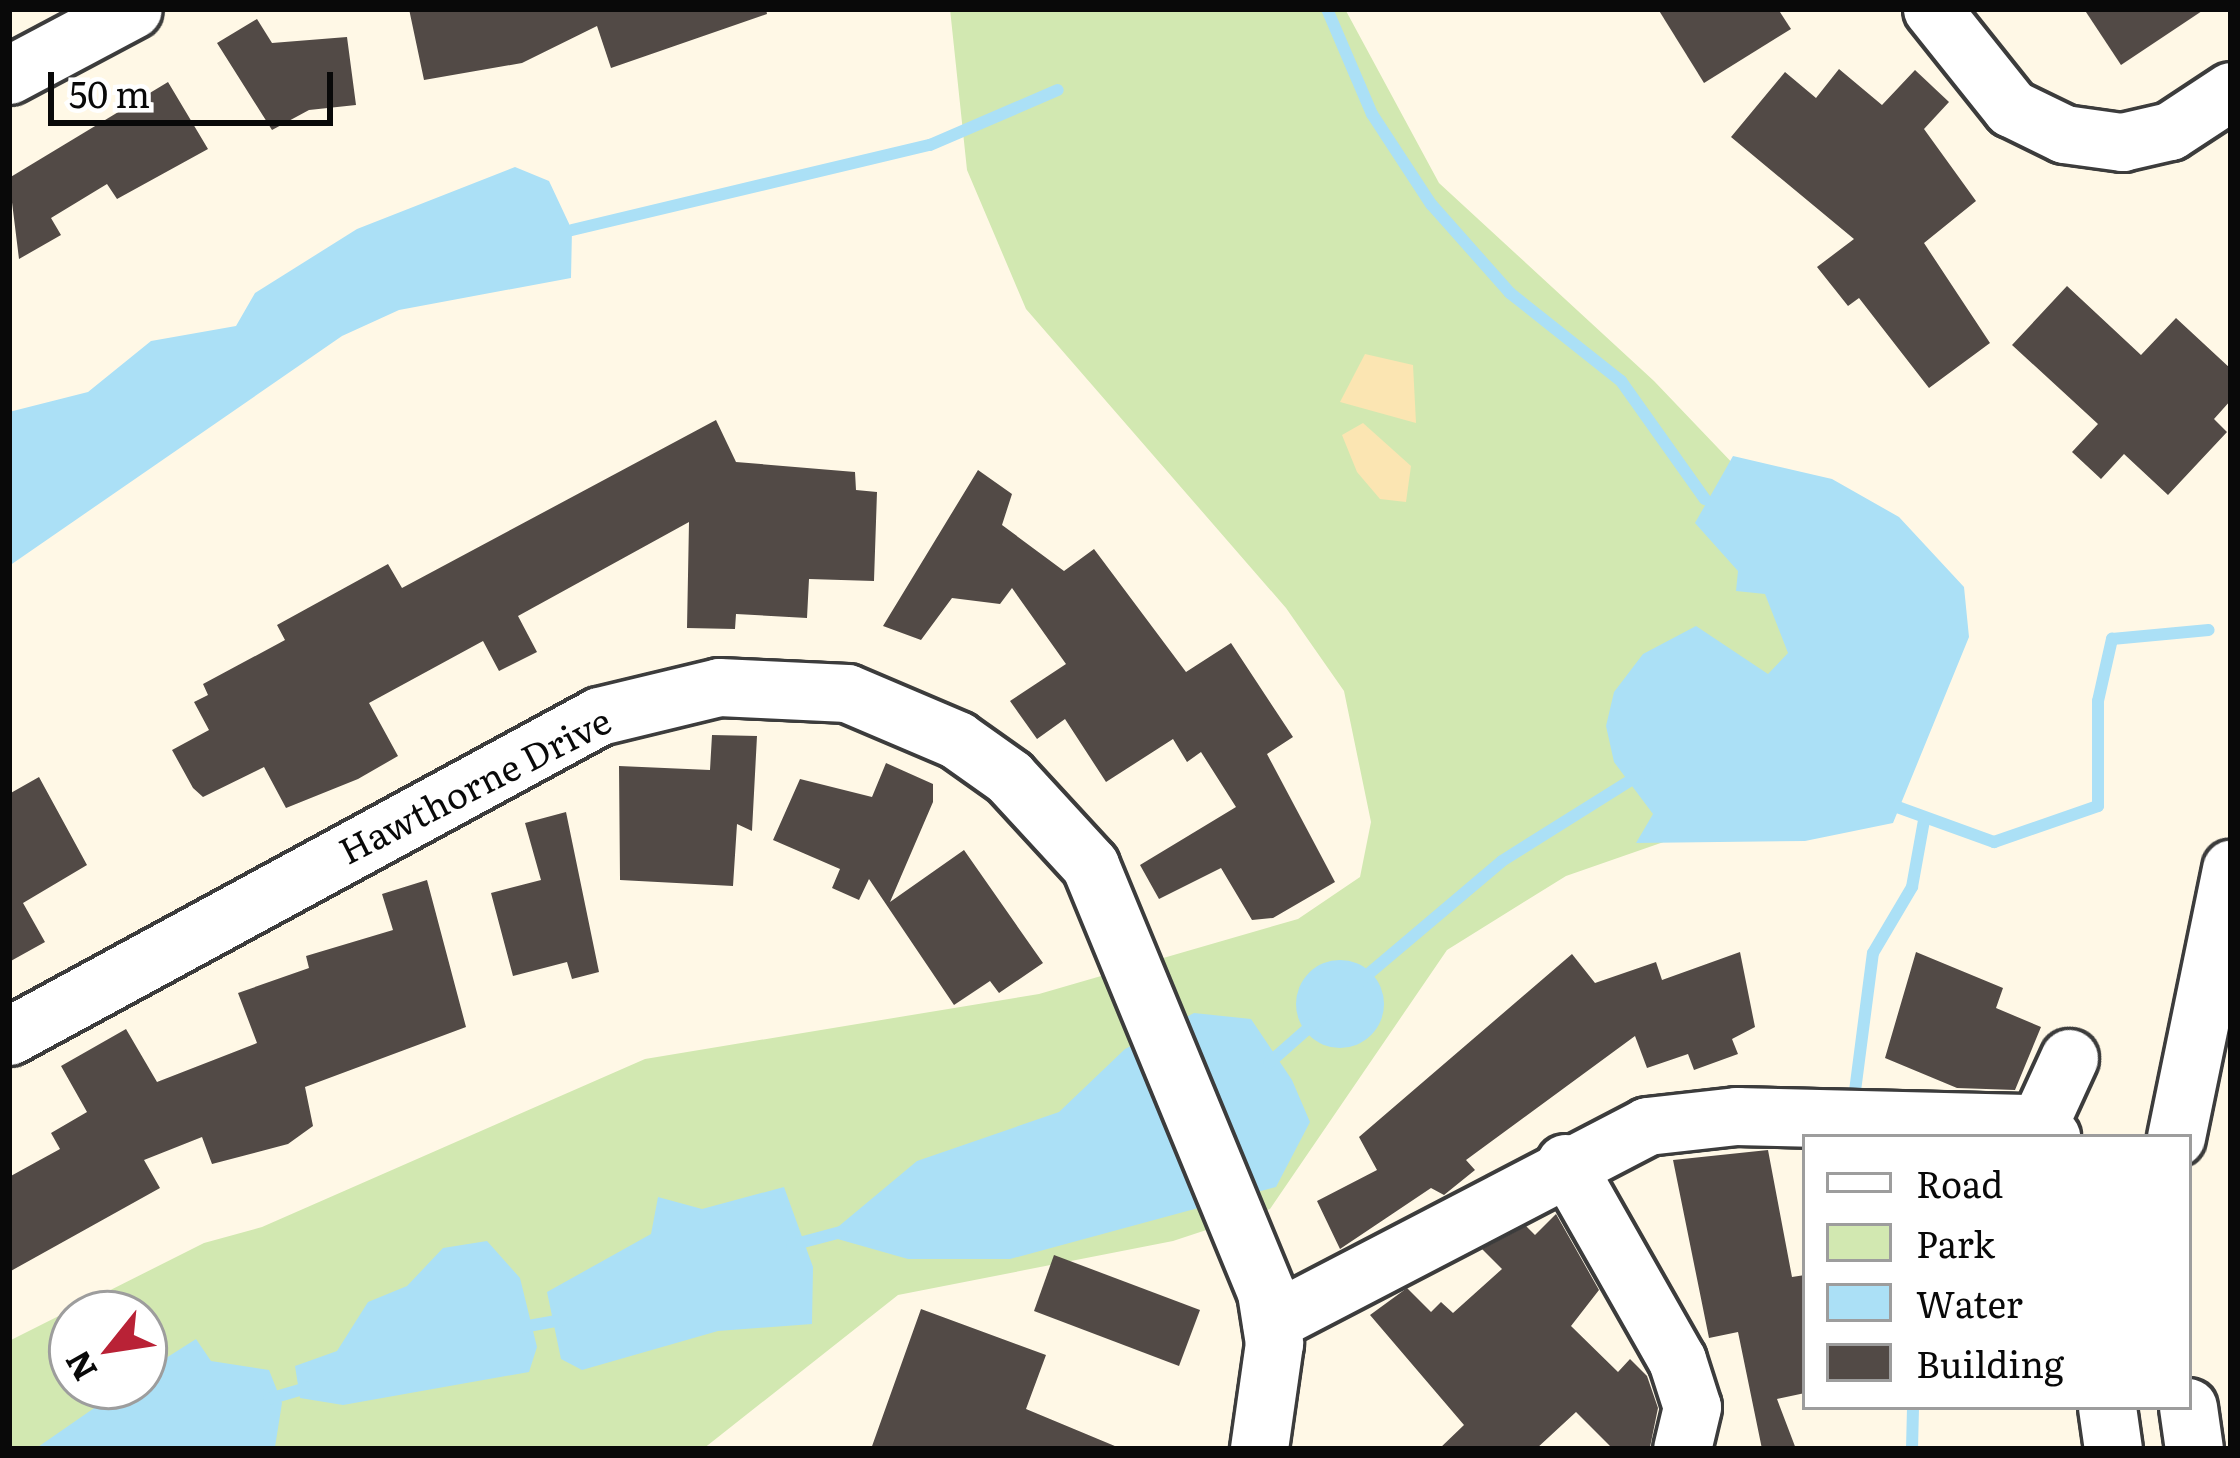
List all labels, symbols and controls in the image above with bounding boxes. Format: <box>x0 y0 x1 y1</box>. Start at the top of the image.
scale bar <box>54 48 339 122</box>
text: 50 m <box>69 66 150 119</box>
street label: Hawthorne Drive <box>331 697 617 871</box>
legend <box>1802 1134 2192 1410</box>
text: Road <box>1916 1156 2003 1209</box>
text: Park <box>1916 1216 1995 1269</box>
text: Water <box>1916 1276 2023 1329</box>
north arrow <box>48 1290 168 1410</box>
text: Building <box>1916 1336 2064 1389</box>
text: N <box>51 1343 107 1391</box>

